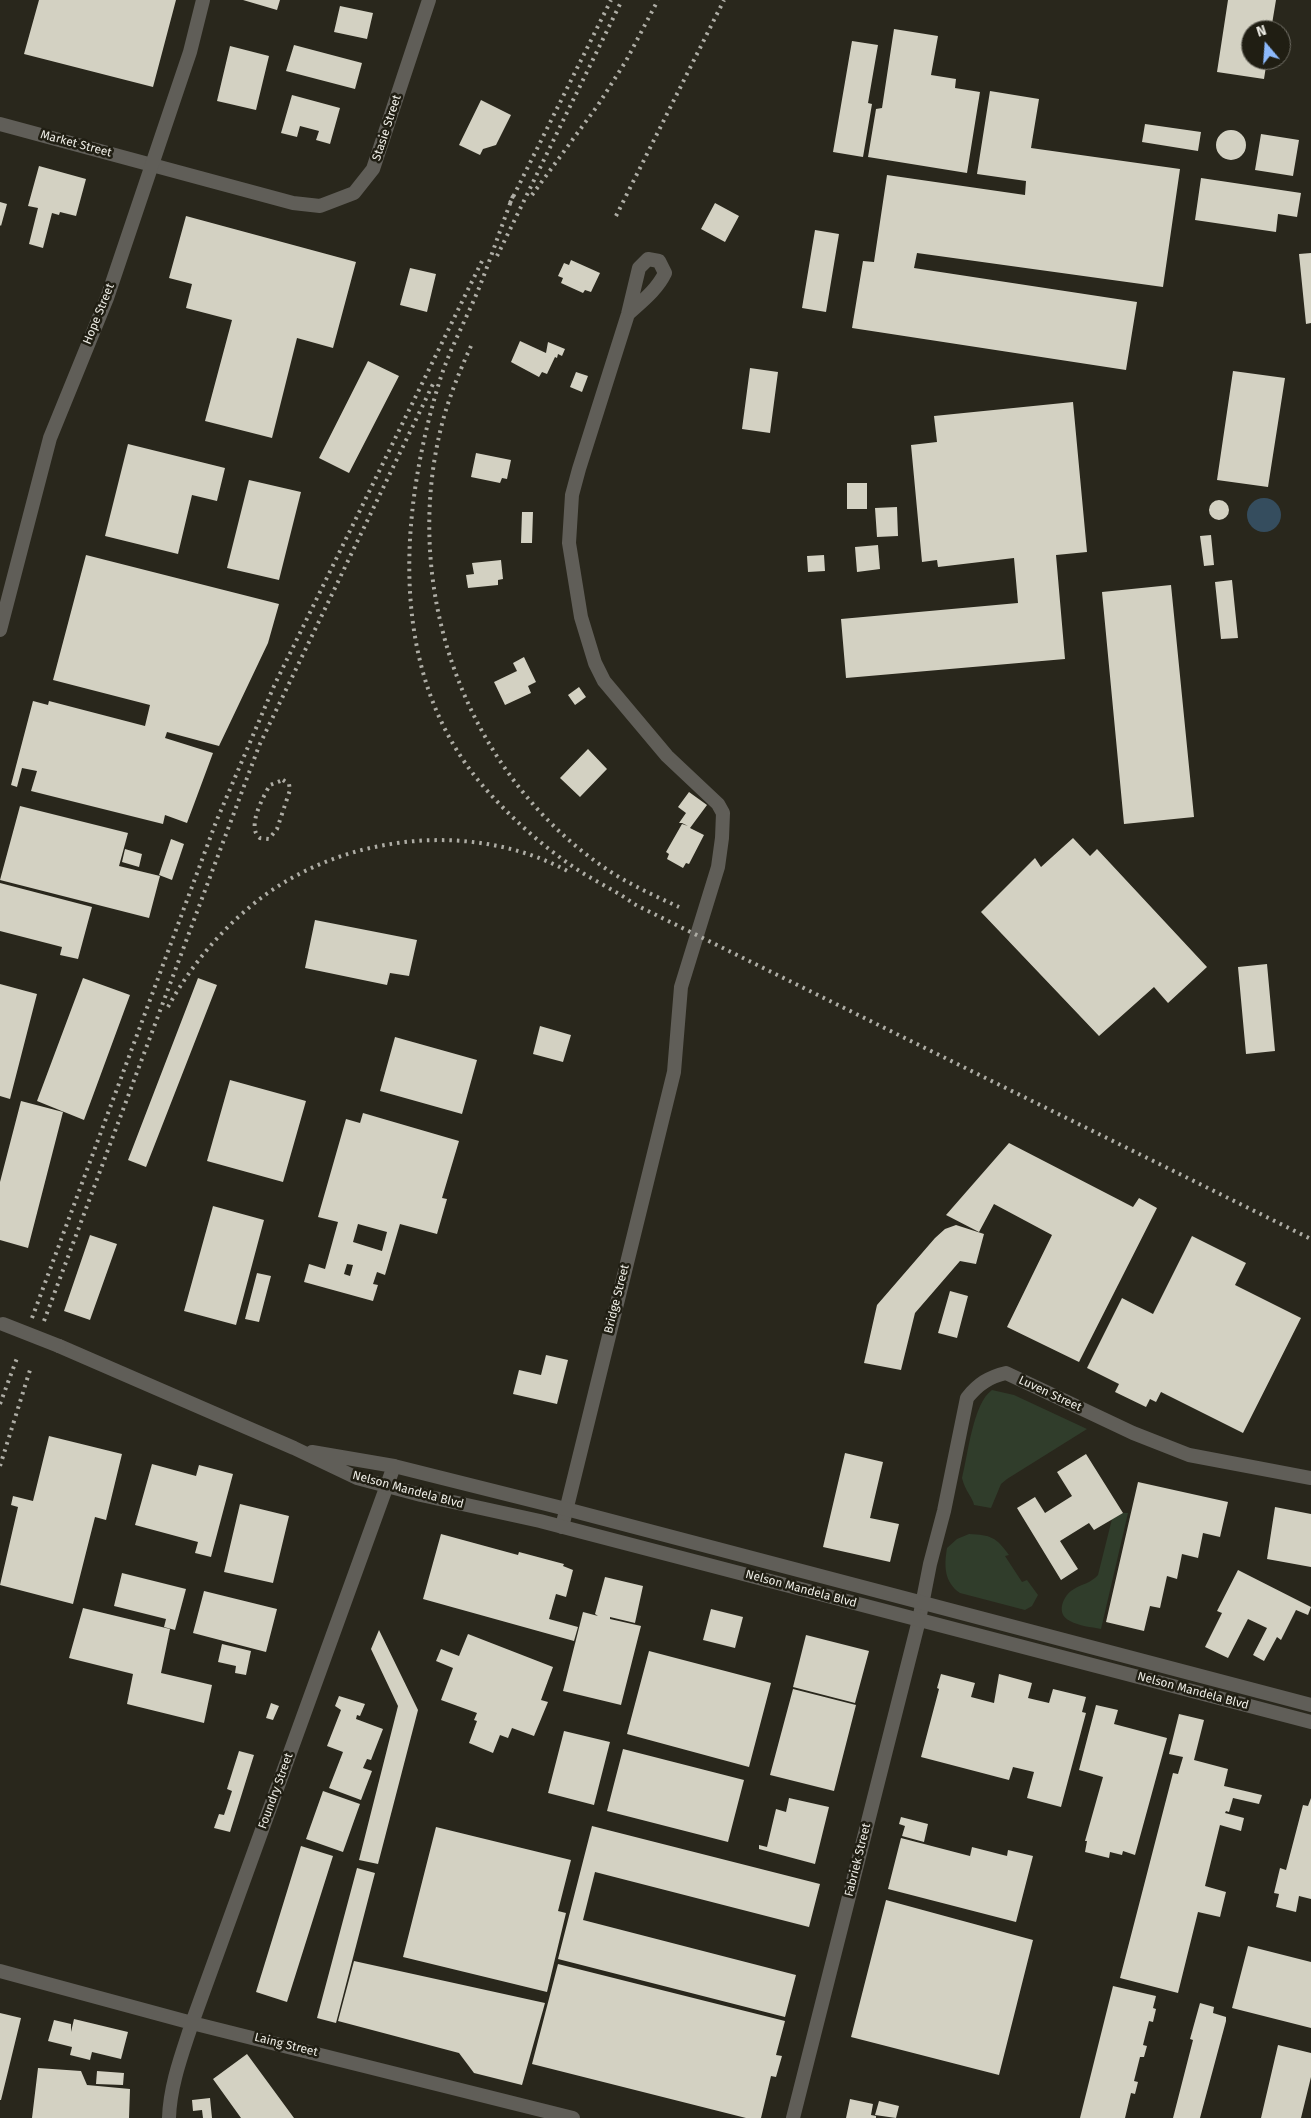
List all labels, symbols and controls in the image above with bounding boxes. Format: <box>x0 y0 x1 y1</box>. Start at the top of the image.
north arrow <box>1241 20 1291 70</box>
text: N <box>1254 22 1269 41</box>
street label: Stasie Street <box>370 93 404 163</box>
street label: Market Street <box>39 128 113 160</box>
street label: Hope Street <box>80 281 118 347</box>
street label: Bridge Street <box>601 1263 633 1335</box>
street label: Luven Street <box>1016 1373 1084 1415</box>
street label: Nelson Mandela Blvd <box>351 1468 465 1512</box>
street label: Nelson Mandela Blvd <box>744 1567 858 1611</box>
street label: Nelson Mandela Blvd <box>1136 1669 1250 1713</box>
street label: Foundry Street <box>256 1751 296 1831</box>
street label: Fabriek Street <box>842 1822 874 1898</box>
street label: Laing Street <box>253 2030 319 2060</box>

